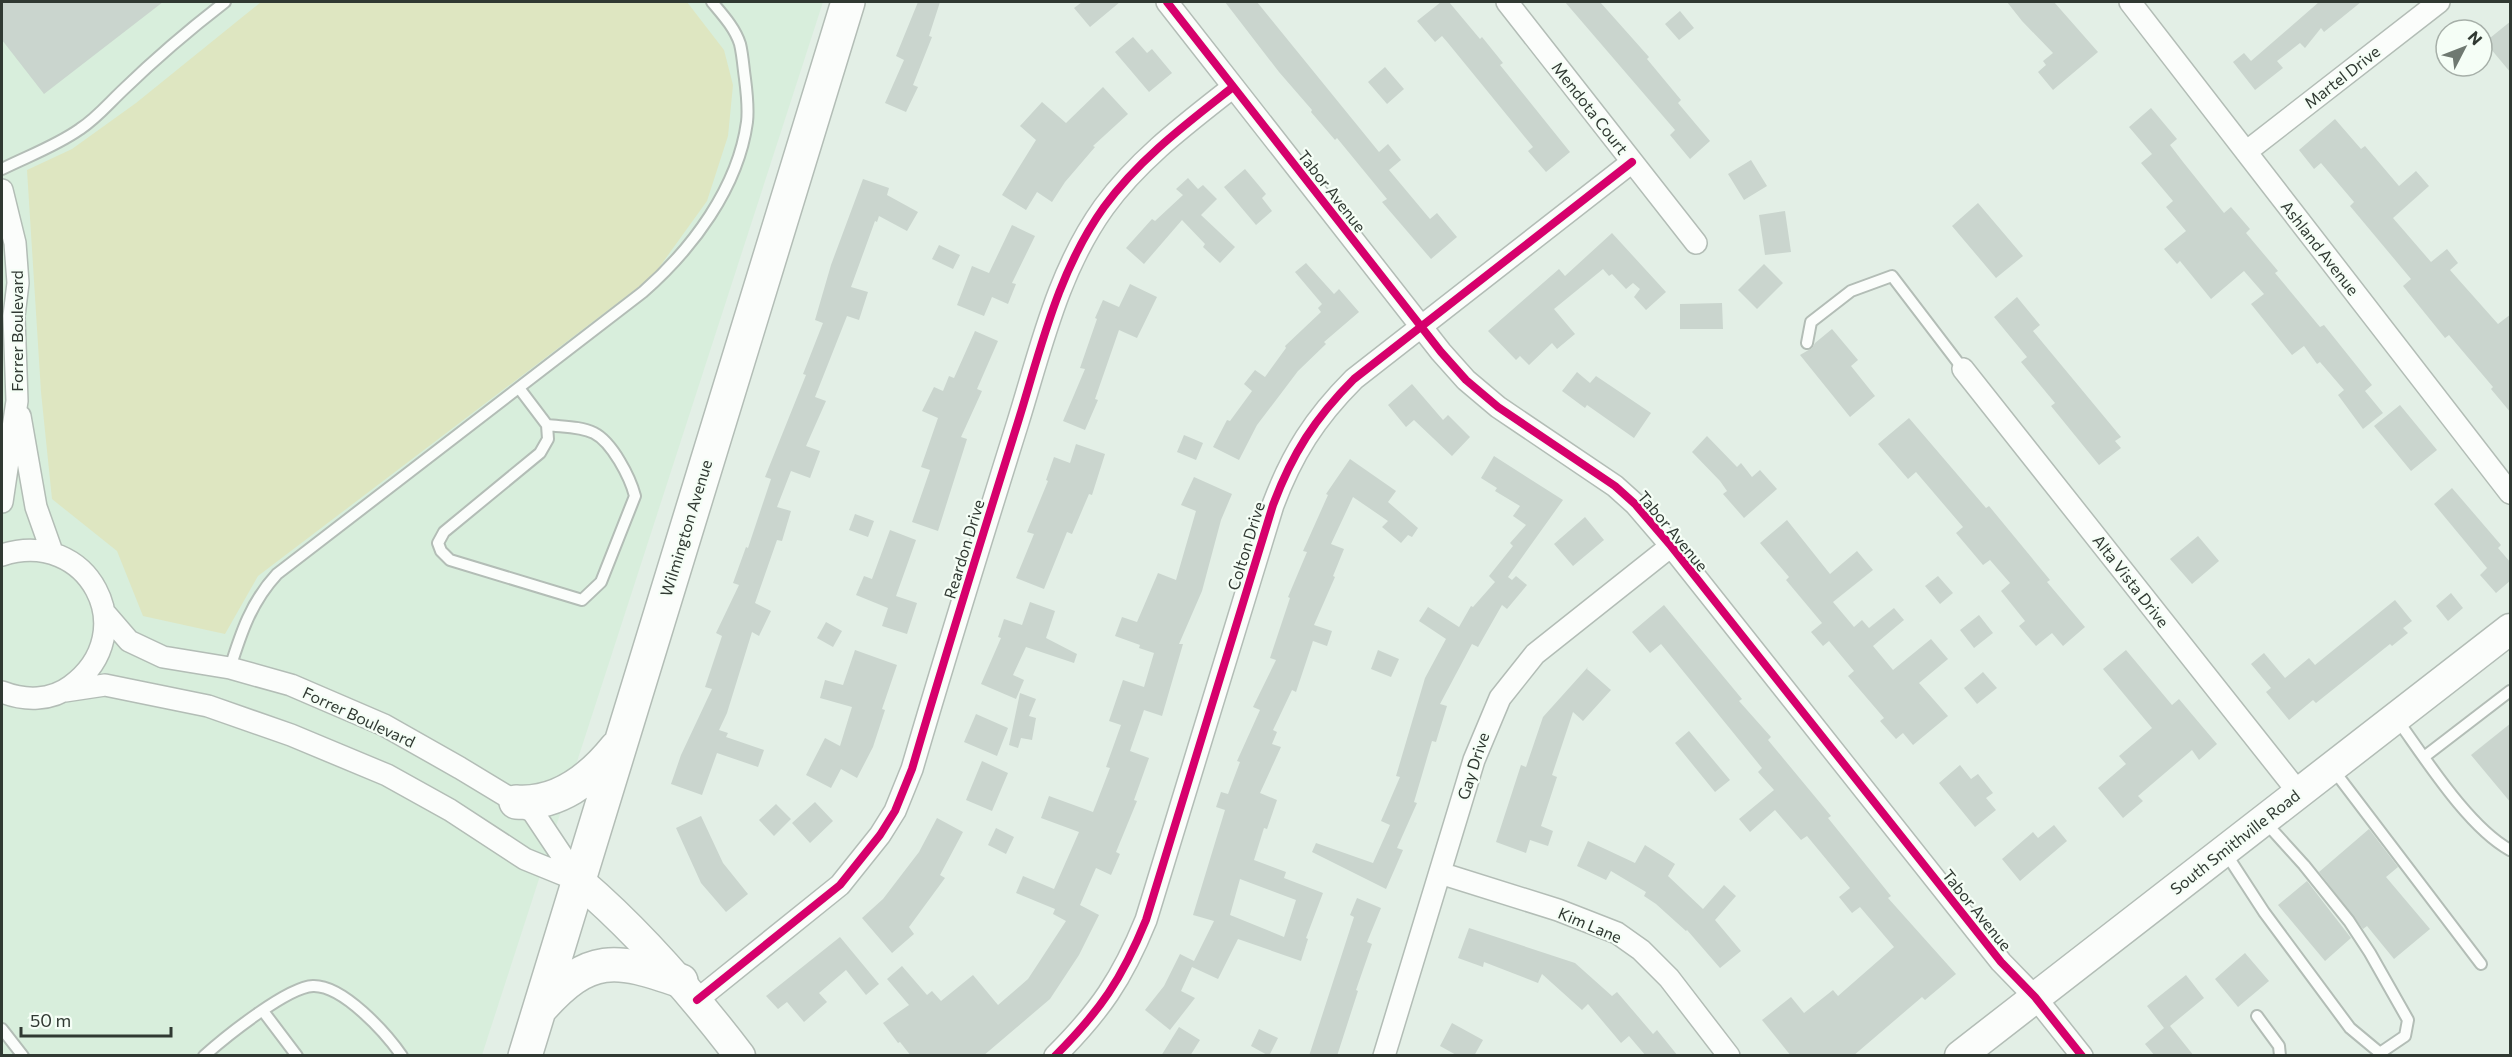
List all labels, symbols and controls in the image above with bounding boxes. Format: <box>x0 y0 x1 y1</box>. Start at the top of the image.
north arrow <box>2434 18 2494 78</box>
text: N <box>2464 27 2487 48</box>
street label: Martel Drive <box>2300 41 2383 112</box>
street label: Mendota Court <box>1548 58 1633 158</box>
street label: Tabor Avenue <box>1294 146 1370 236</box>
street label: Ashland Avenue <box>2278 197 2363 299</box>
street label: Forrer Boulevard <box>7 270 26 392</box>
street label: Wilmington Avenue <box>656 457 715 599</box>
street label: Tabor Avenue <box>1634 487 1712 575</box>
street label: Reardon Drive <box>939 497 988 601</box>
street label: Colton Drive <box>1223 499 1268 592</box>
street label: Alta Vista Drive <box>2089 531 2173 631</box>
street label: Forrer Boulevard <box>300 682 418 751</box>
street label: Gay Drive <box>1453 730 1492 802</box>
street label: South Smithville Road <box>2166 785 2303 898</box>
street label: Tabor Avenue <box>1939 865 2016 954</box>
street label: Kim Lane <box>1556 903 1625 946</box>
scale bar <box>21 1000 171 1038</box>
text: 50 m <box>30 1009 71 1031</box>

